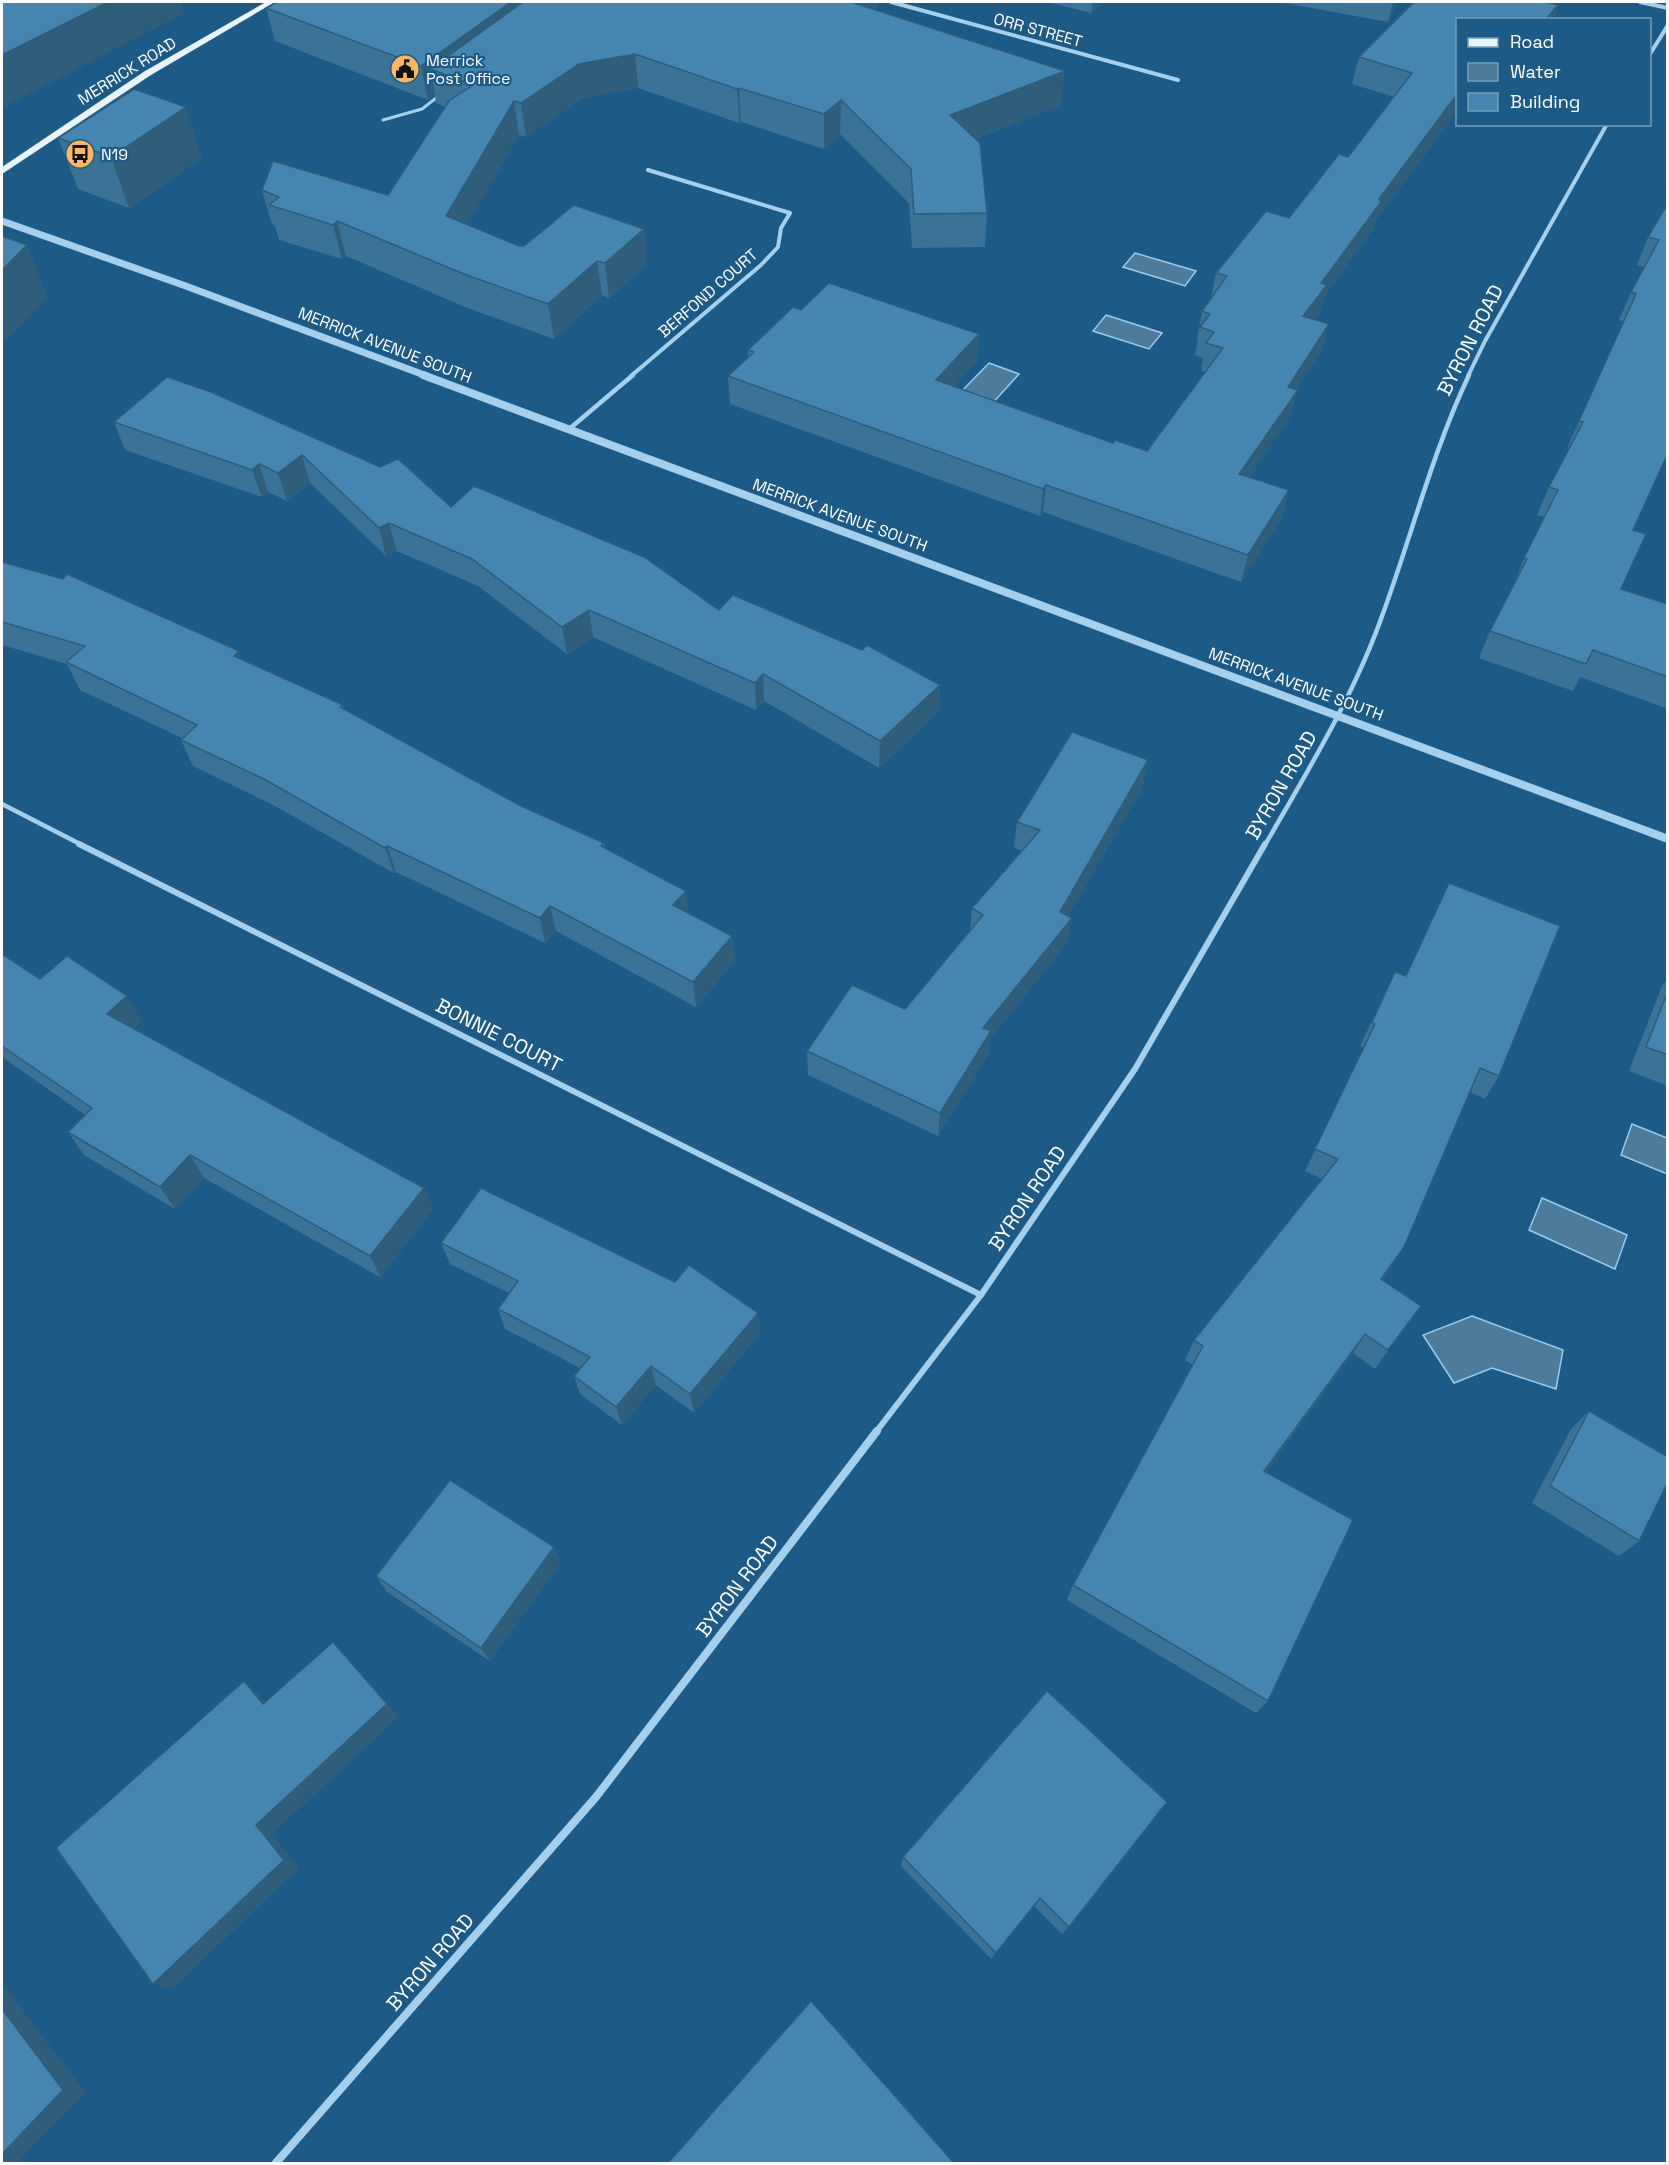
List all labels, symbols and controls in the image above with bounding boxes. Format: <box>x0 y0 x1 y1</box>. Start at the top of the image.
street label: ORR STREET <box>991 8 1085 52</box>
legend <box>1456 18 1651 126</box>
text: Road <box>1510 30 1554 53</box>
street label: MERRICK ROAD <box>74 32 180 110</box>
place label: Merrick Post Office <box>426 50 510 89</box>
public building icon: Merrick Post Office <box>389 53 421 85</box>
text: Water <box>1510 60 1561 83</box>
text: Building <box>1510 90 1580 113</box>
bus stop icon: N19 <box>64 138 96 170</box>
place label: N19 <box>101 144 128 165</box>
street label: BERFOND COURT <box>654 244 762 342</box>
street label: BYRON ROAD <box>1431 280 1509 400</box>
street label: MERRICK AVENUE SOUTH <box>295 302 475 388</box>
street label: MERRICK AVENUE SOUTH <box>750 474 930 556</box>
street label: MERRICK AVENUE SOUTH <box>1206 643 1386 725</box>
street label: BYRON ROAD <box>1239 726 1323 844</box>
street label: BONNIE COURT <box>432 992 567 1078</box>
street label: BYRON ROAD <box>982 1140 1072 1256</box>
street label: BYRON ROAD <box>690 1530 784 1642</box>
street label: BYRON ROAD <box>380 1908 480 2016</box>

